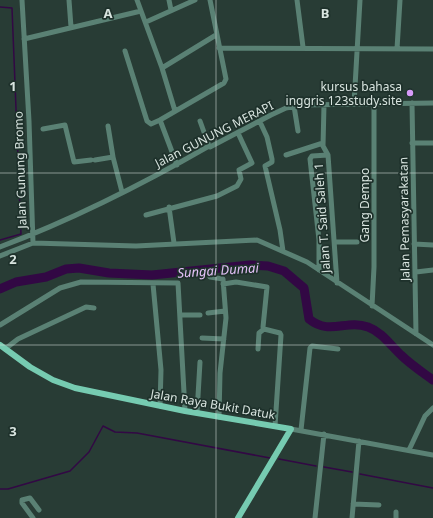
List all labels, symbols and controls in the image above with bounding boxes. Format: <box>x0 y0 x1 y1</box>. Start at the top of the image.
text: A <box>104 4 113 22</box>
text: B <box>321 4 329 22</box>
text: 1 <box>9 77 17 95</box>
place label: kursus bahasa inggris 123study.site <box>286 78 402 109</box>
marker: kursus bahasa inggris 123study.site <box>405 88 415 98</box>
street label: Jalan GUNUNG MERAPI <box>151 97 276 172</box>
street label: Jalan Gunung Bromo <box>9 111 31 230</box>
street label: Jalan Pemasyarakatan <box>394 157 414 282</box>
street label: Jalan T. Said Saleh 1 <box>310 162 334 275</box>
street label: Gang Dempo <box>356 168 373 242</box>
text: 2 <box>9 250 17 268</box>
water label: Sungai Dumai <box>177 258 260 282</box>
street label: Jalan Raya Bukit Datuk <box>148 384 277 423</box>
text: 3 <box>9 422 17 440</box>

